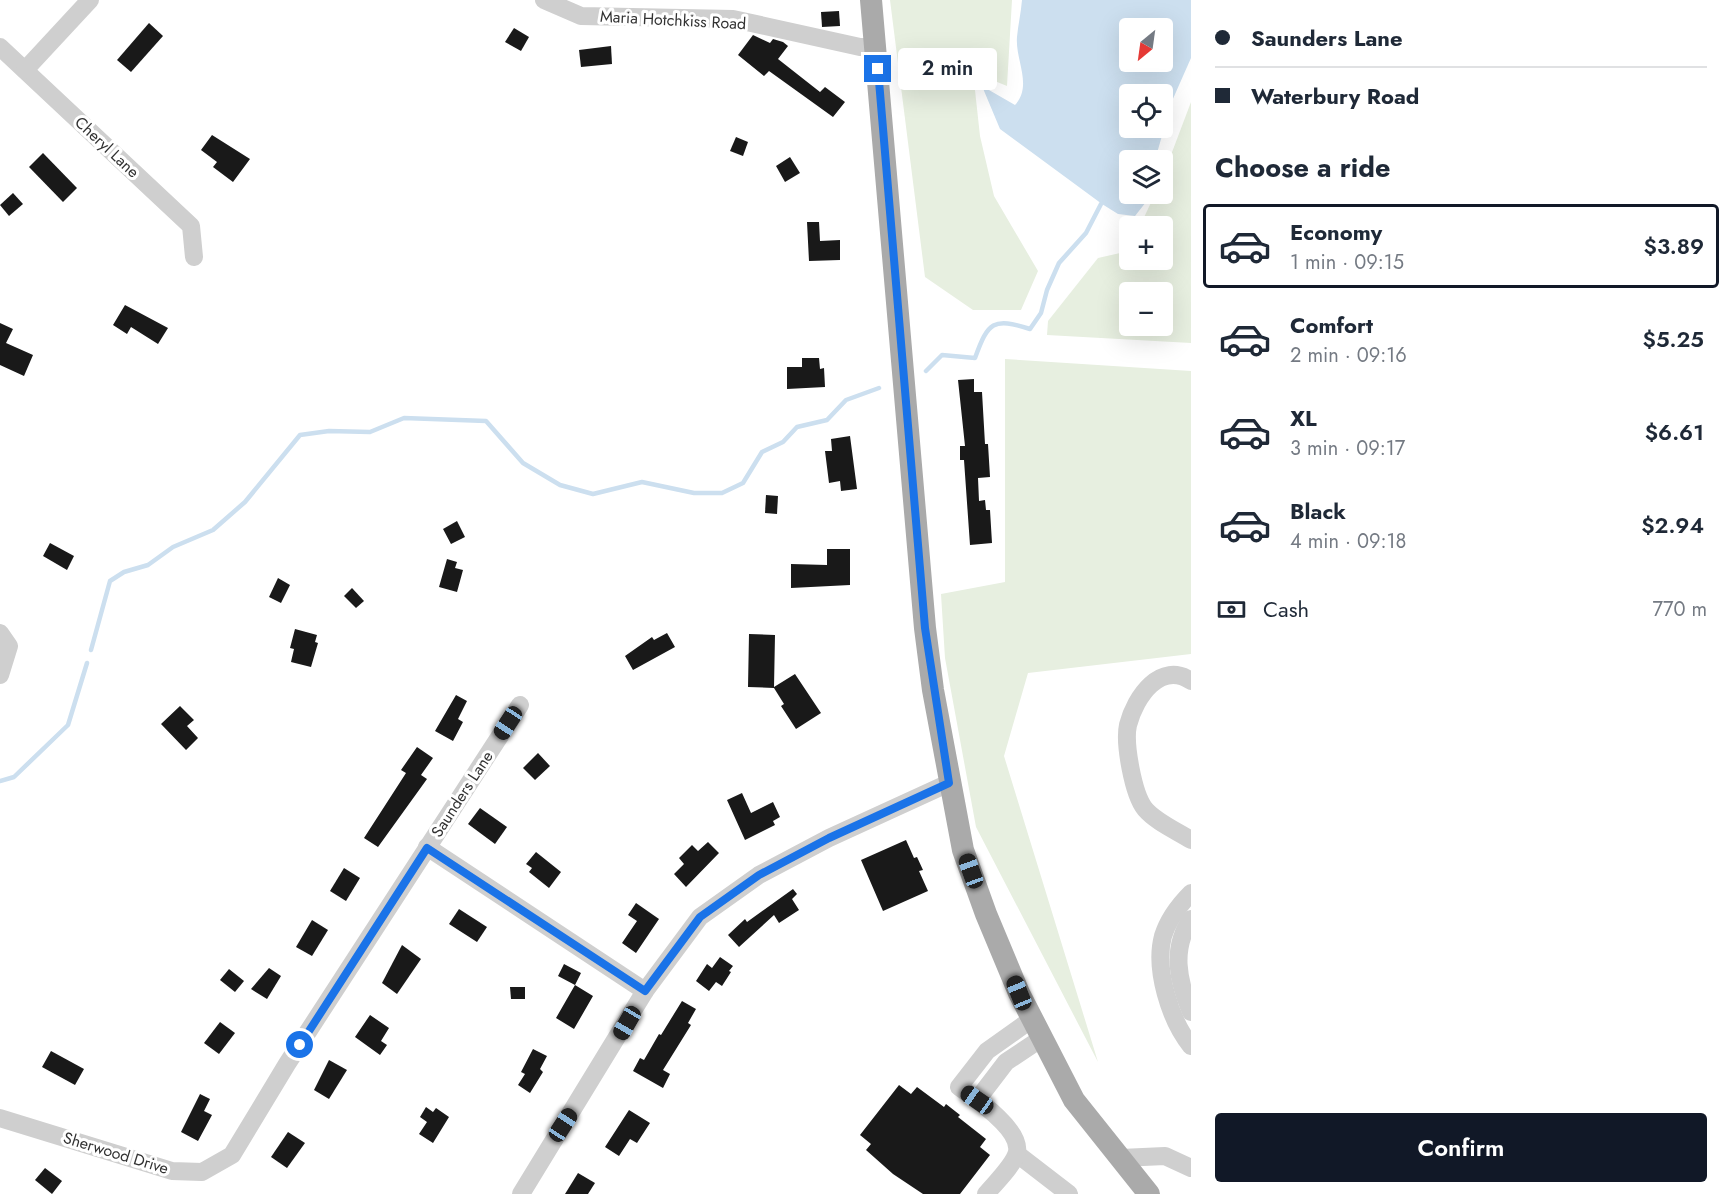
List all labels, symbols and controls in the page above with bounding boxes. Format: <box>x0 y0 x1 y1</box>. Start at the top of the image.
street label: Maria Hotchkiss Road <box>599 5 747 35</box>
north arrow <box>1119 18 1173 72</box>
map controls <box>1119 18 1173 336</box>
text: Saunders Lane <box>1251 22 1403 54</box>
callout: 2 min <box>899 48 998 90</box>
text: 2 min <box>922 54 973 83</box>
route end <box>864 55 891 82</box>
text: Waterbury Road <box>1251 80 1419 112</box>
button: locate <box>1119 84 1173 138</box>
street label: Cheryl Lane <box>70 111 144 183</box>
text: Choose a ride <box>1215 148 1390 187</box>
button: layers <box>1119 150 1173 204</box>
button: + <box>1119 216 1173 270</box>
text: Economy <box>1290 216 1382 248</box>
icon: car <box>1218 219 1272 273</box>
text: $3.89 <box>1644 230 1704 262</box>
text: 1 min · 09:15 <box>1290 248 1404 277</box>
button: − <box>1119 282 1173 336</box>
text: Comfort <box>1290 309 1373 341</box>
icon: car <box>1218 312 1272 366</box>
text: $5.25 <box>1643 323 1704 355</box>
text: 2 min · 09:16 <box>1290 341 1407 370</box>
text: XL <box>1290 402 1317 434</box>
icon: car <box>1218 405 1272 459</box>
text: $6.61 <box>1645 416 1704 448</box>
text: 3 min · 09:17 <box>1290 434 1405 463</box>
text: Black <box>1290 495 1346 527</box>
icon: car <box>1218 498 1272 552</box>
text: $2.94 <box>1641 509 1704 541</box>
text: 4 min · 09:18 <box>1290 527 1406 556</box>
icon: cash <box>1215 593 1248 626</box>
text: Cash <box>1263 593 1309 625</box>
text: 770 m <box>1652 595 1707 624</box>
car <box>491 703 525 743</box>
street label: Saunders Lane <box>425 746 499 842</box>
car <box>956 851 986 891</box>
car <box>1004 973 1034 1013</box>
car <box>610 1003 644 1043</box>
route start <box>286 1031 313 1058</box>
car <box>957 1082 997 1118</box>
car <box>546 1105 580 1145</box>
button: Confirm <box>1215 1113 1707 1182</box>
street label: Sherwood Drive <box>61 1126 171 1180</box>

